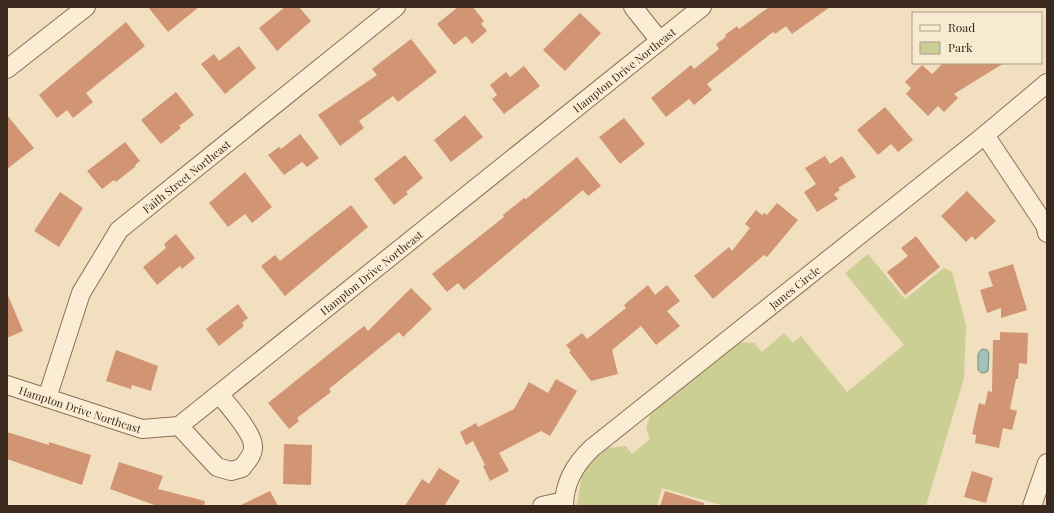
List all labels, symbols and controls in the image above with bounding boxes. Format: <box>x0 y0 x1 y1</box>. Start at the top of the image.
legend <box>912 12 1042 64</box>
text: Road <box>948 19 975 35</box>
street label: Hampton Drive Northeast <box>569 24 678 115</box>
text: Park <box>948 39 973 55</box>
street label: Faith Street Northeast <box>139 136 233 216</box>
street label: Hampton Drive Northeast <box>316 226 425 318</box>
street label: James Circle <box>765 262 823 312</box>
street label: Hampton Drive Northeast <box>17 382 143 436</box>

